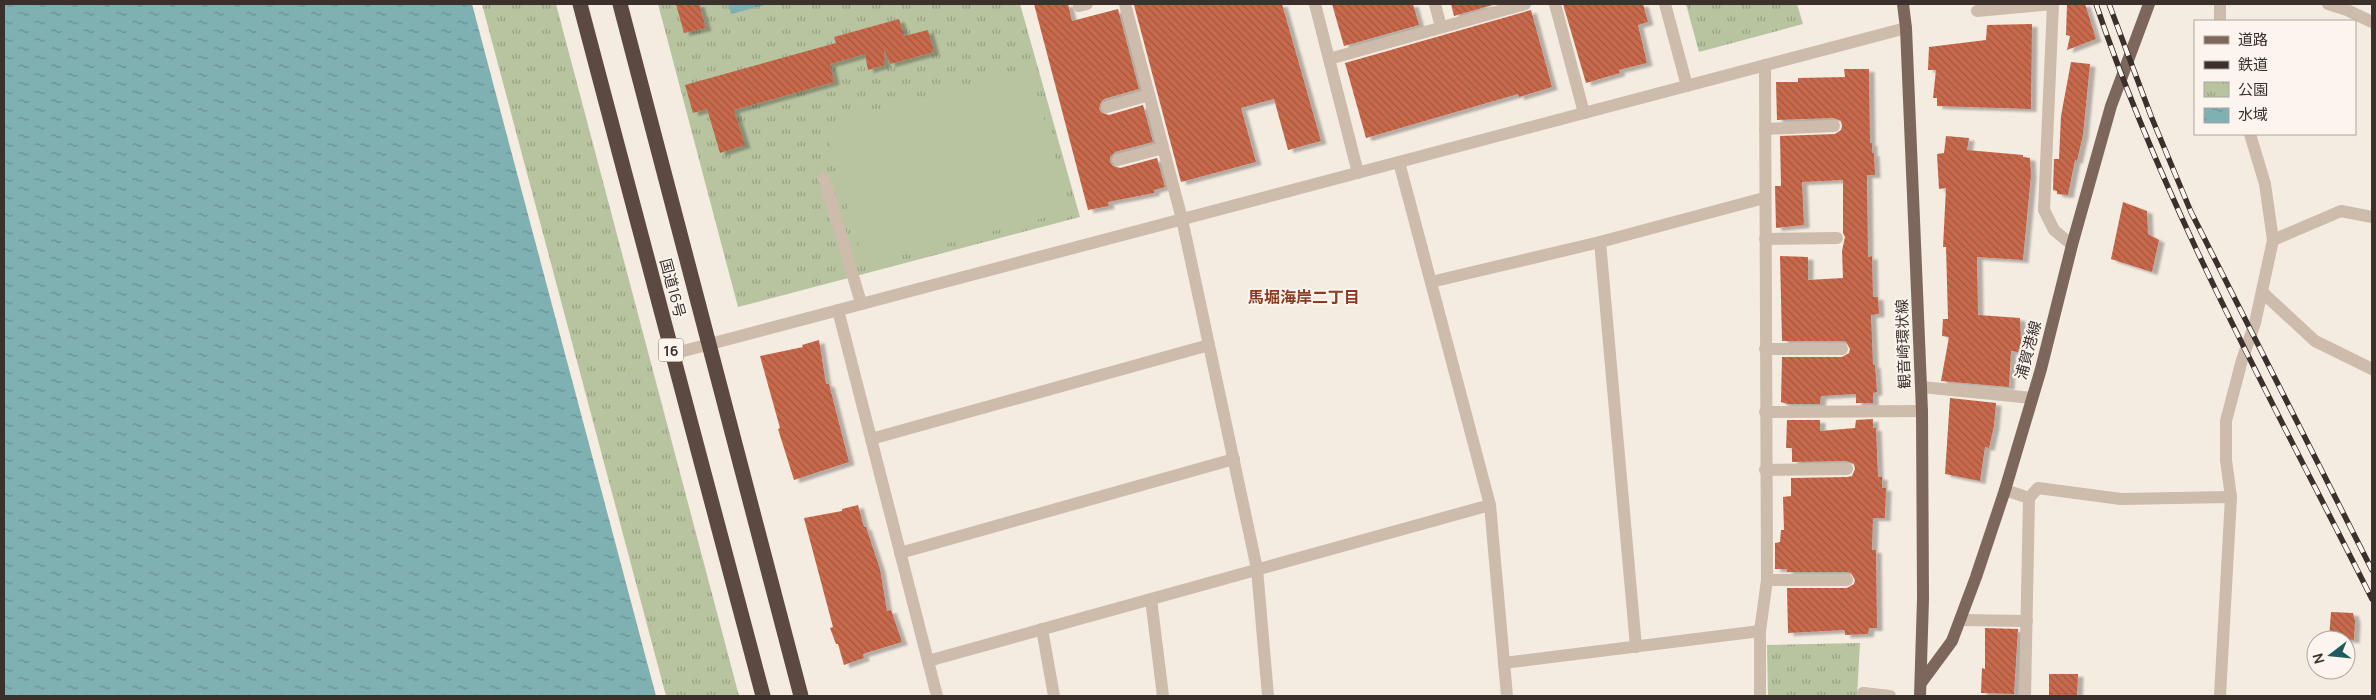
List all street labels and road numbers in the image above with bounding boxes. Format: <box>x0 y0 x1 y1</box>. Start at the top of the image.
street label: 国道16号 <box>655 256 691 320</box>
street label: 観音崎環状線 <box>1891 299 1915 389</box>
street label: 浦賀港線 <box>2010 318 2046 382</box>
road number: 16 <box>658 338 684 362</box>

